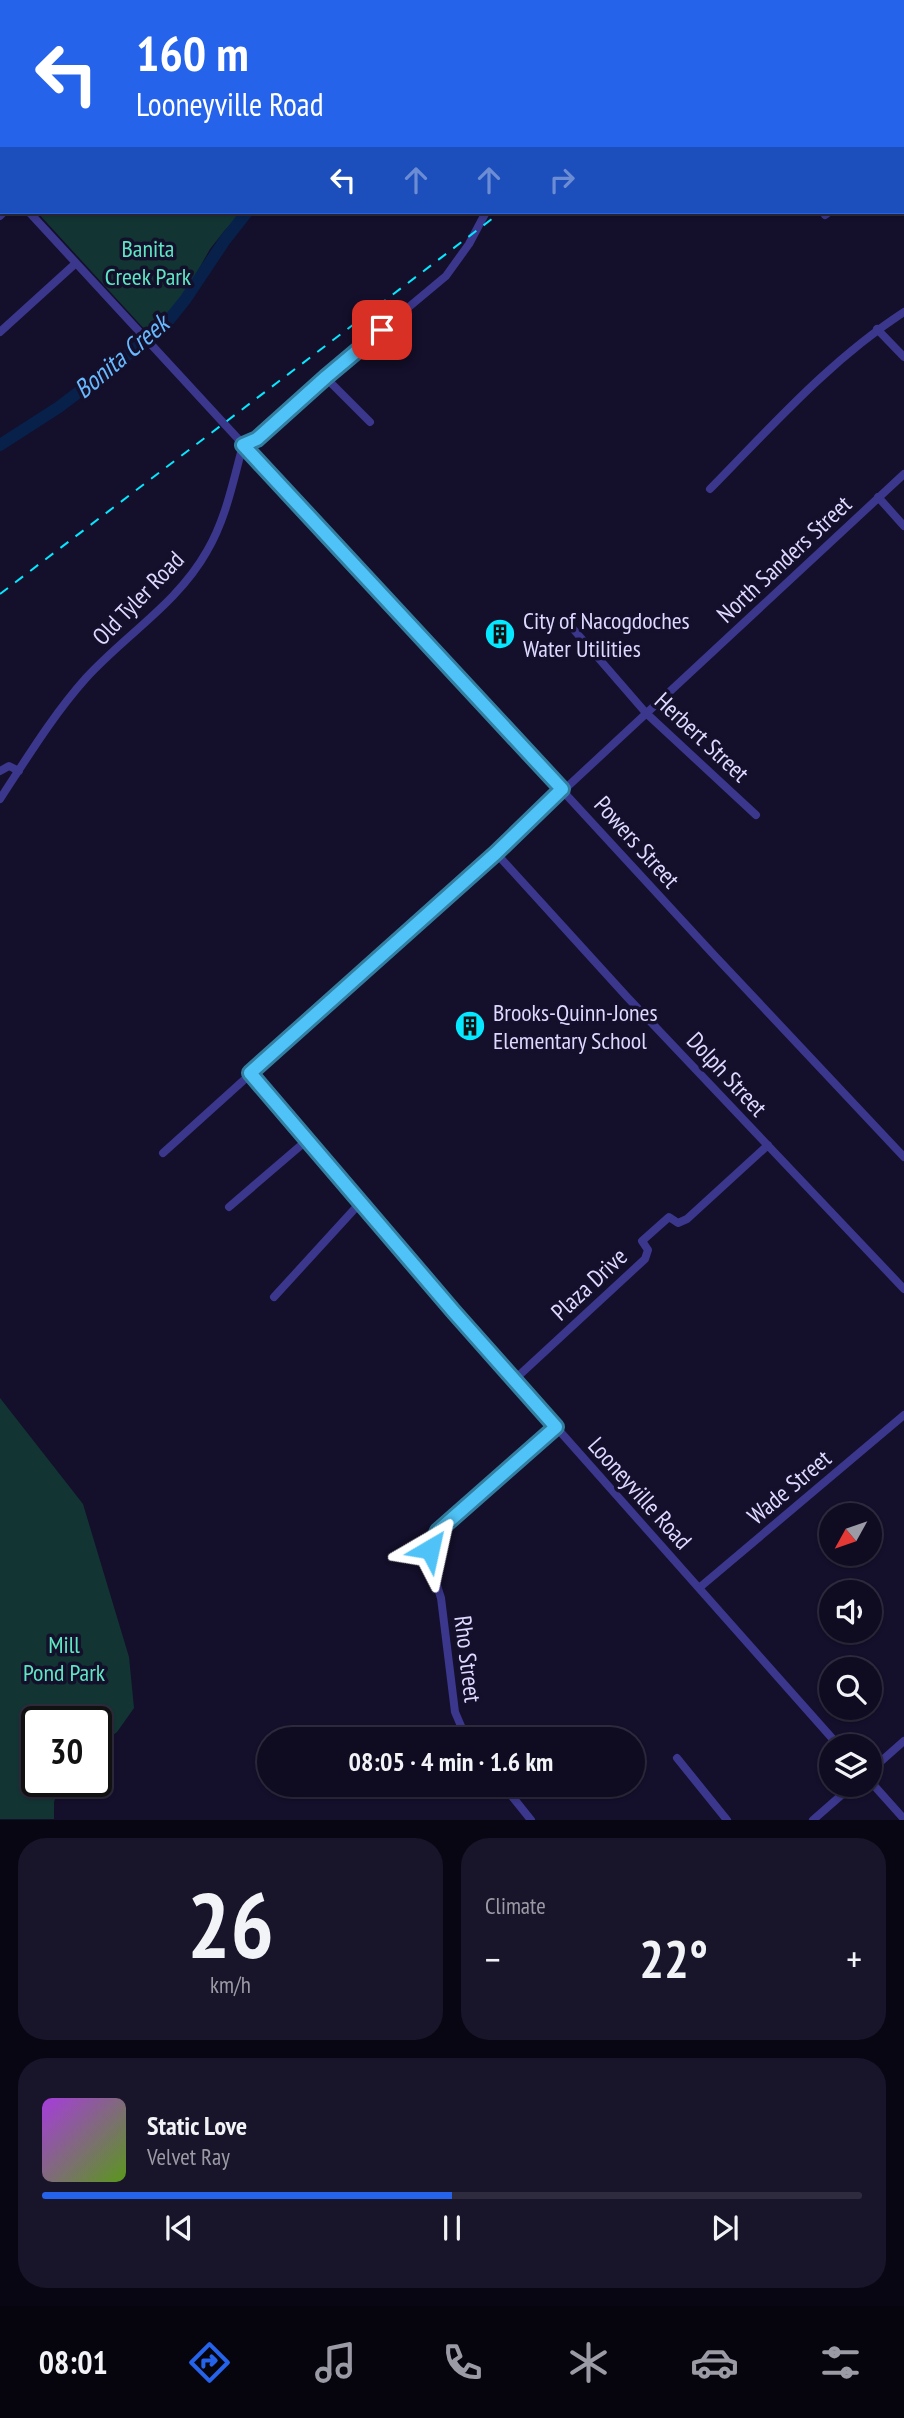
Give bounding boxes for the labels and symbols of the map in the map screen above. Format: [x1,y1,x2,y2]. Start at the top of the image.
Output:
park label: Banita Creek Park [105,233,192,292]
pin [352,300,412,360]
water label: Bonita Creek [67,305,177,405]
street label: North Sanders Street [710,488,858,629]
street label: Old Tyler Road [86,544,190,652]
place label: City of Nacogdoches Water Utilities [523,605,690,664]
building icon: City of Nacogdoches Water Utilities [483,617,517,651]
street label: Herbert Street [648,685,756,789]
street label: Powers Street [587,789,687,895]
place label: Brooks-Quinn-Jones Elementary School [493,997,658,1056]
building icon: Brooks-Quinn-Jones Elementary School [453,1009,487,1043]
street label: Dolph Street [680,1025,774,1123]
street label: Plaza Drive [544,1241,634,1327]
street label: Looneyville Road [581,1430,699,1556]
street label: Wade Street [741,1443,838,1531]
north arrow [819,1503,882,1566]
position arrow [393,1512,467,1586]
street label: Rho Street [447,1614,489,1705]
park label: Mill Pond Park [23,1629,106,1688]
speed limit sign: 30 [21,1706,112,1797]

